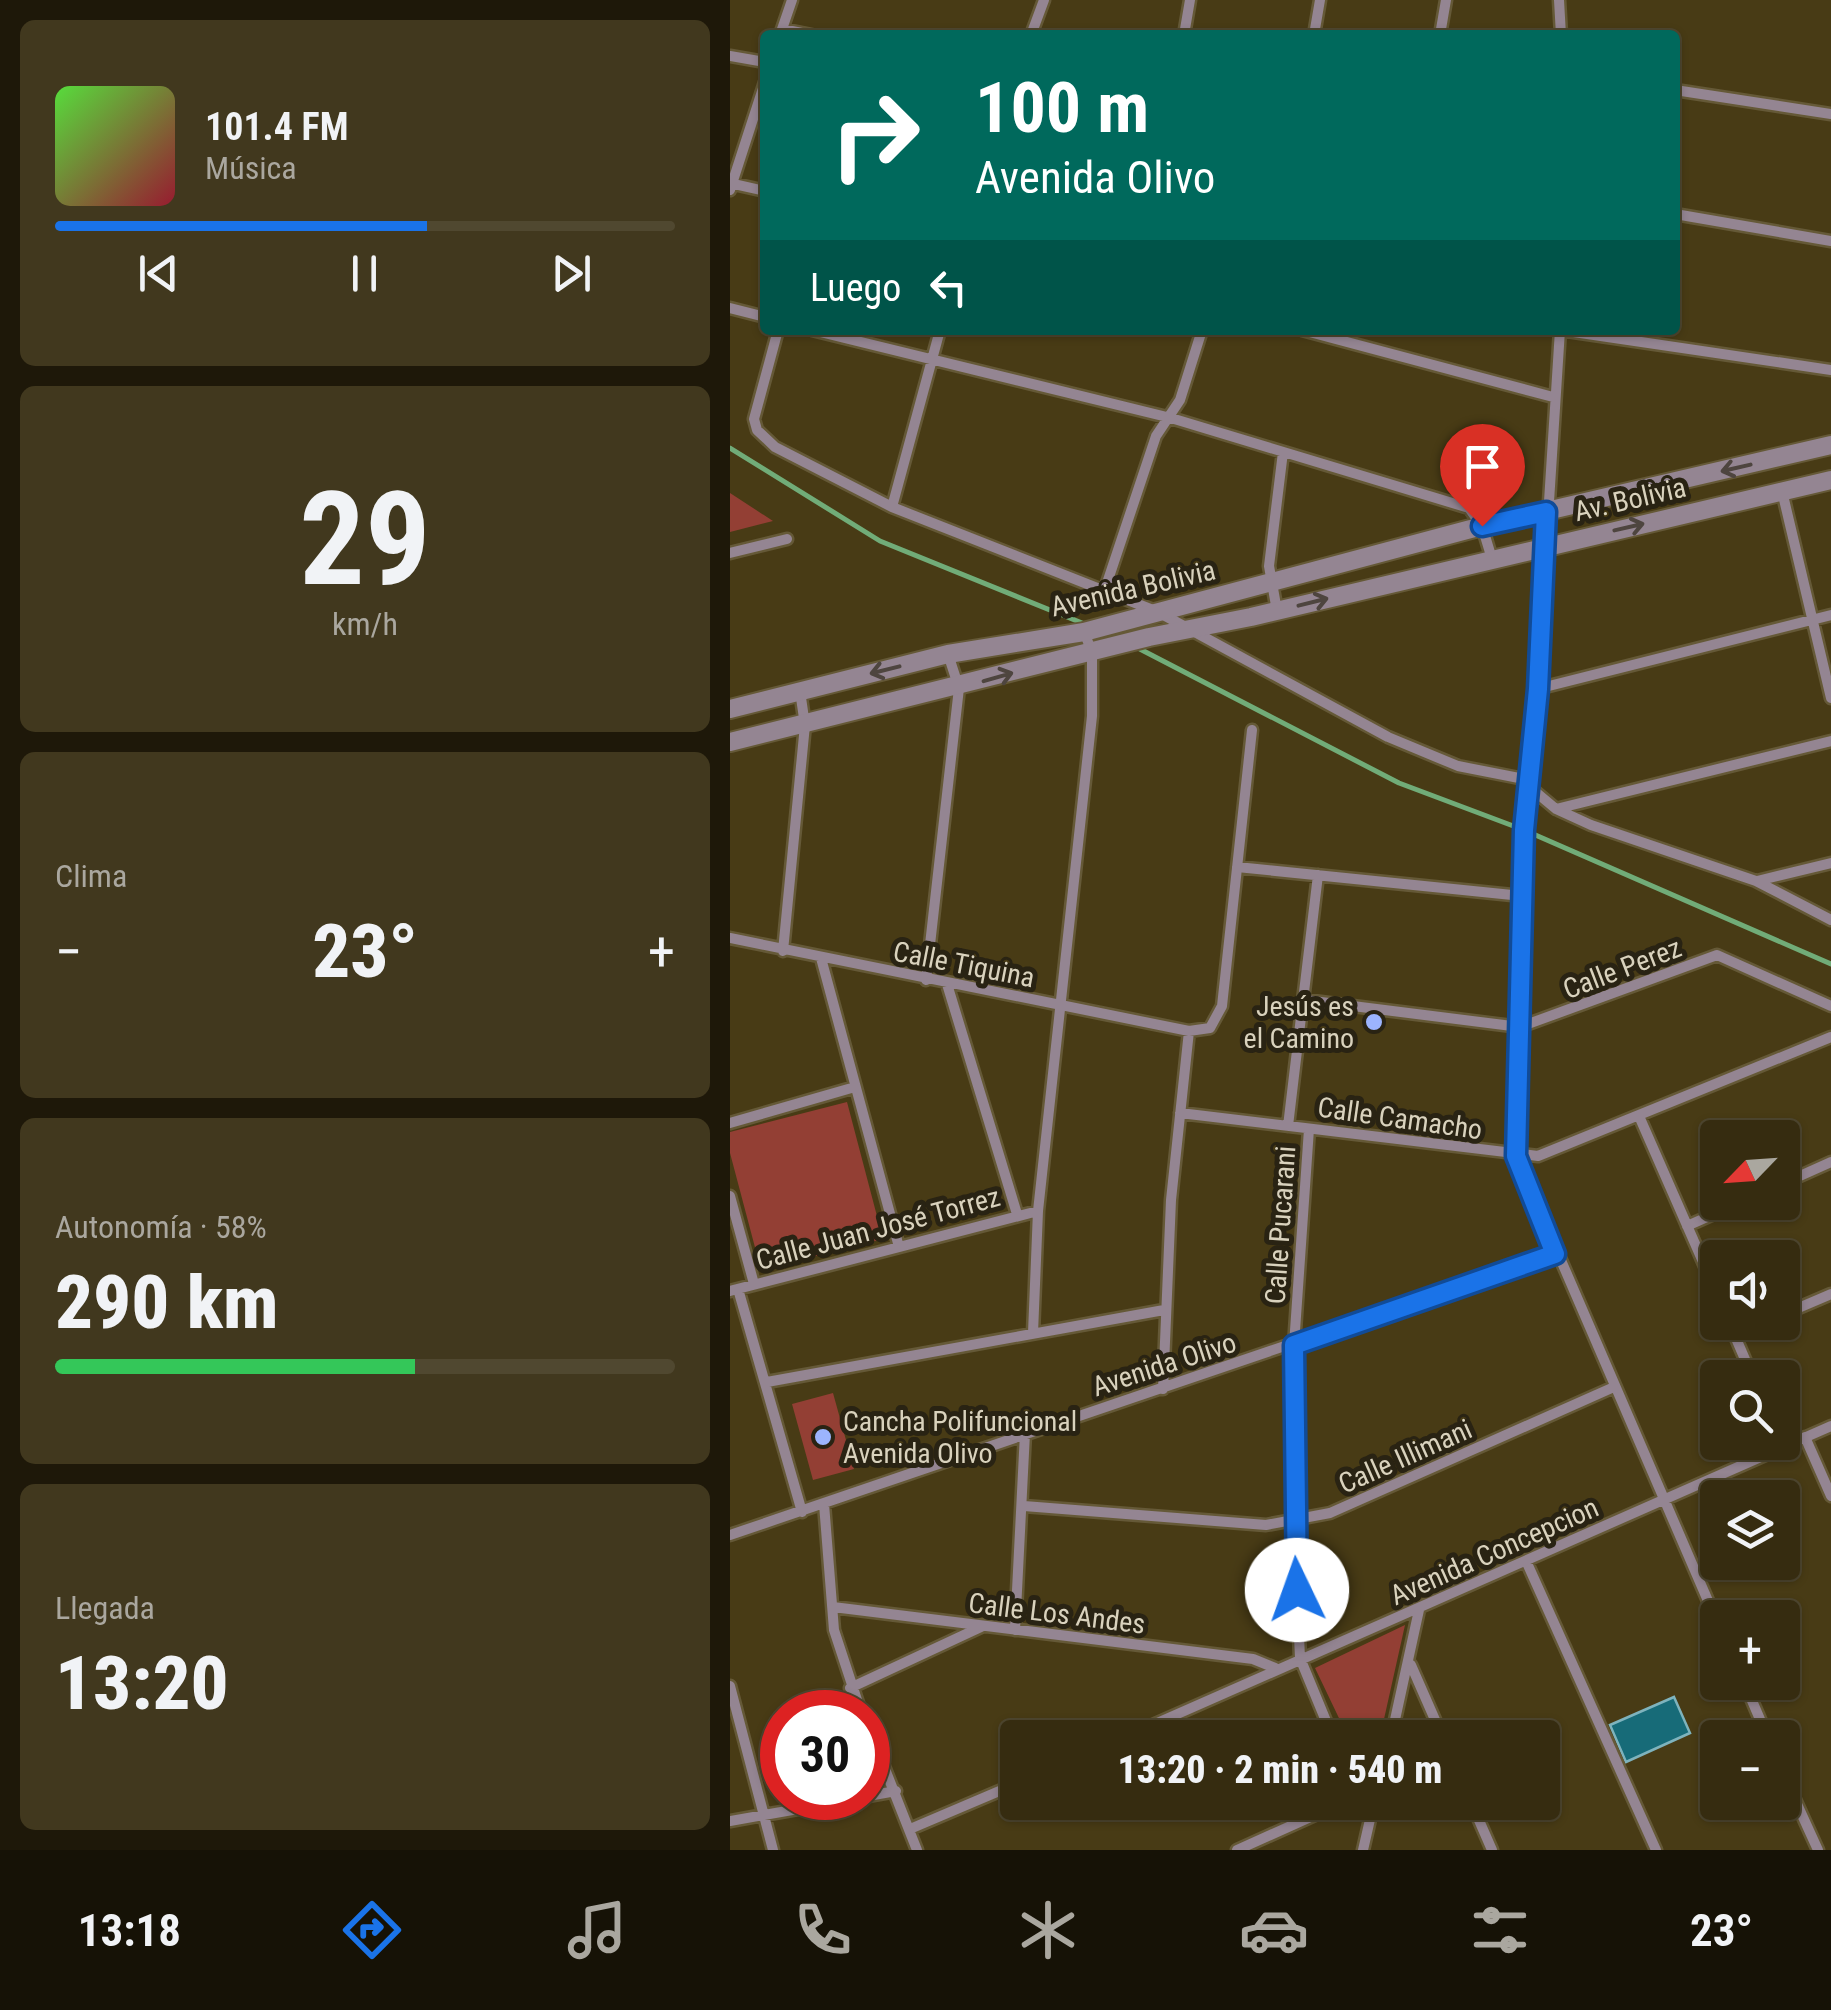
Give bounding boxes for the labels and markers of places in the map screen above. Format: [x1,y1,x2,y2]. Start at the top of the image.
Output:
pin [1440,424,1525,527]
place label: Jesús es el Camino [1244,990,1354,1055]
marker: Jesús es el Camino [1363,1011,1385,1033]
place label: Cancha Polifuncional Avenida Olivo [843,1405,1077,1470]
marker: Cancha Polifuncional Avenida Olivo [812,1426,834,1448]

